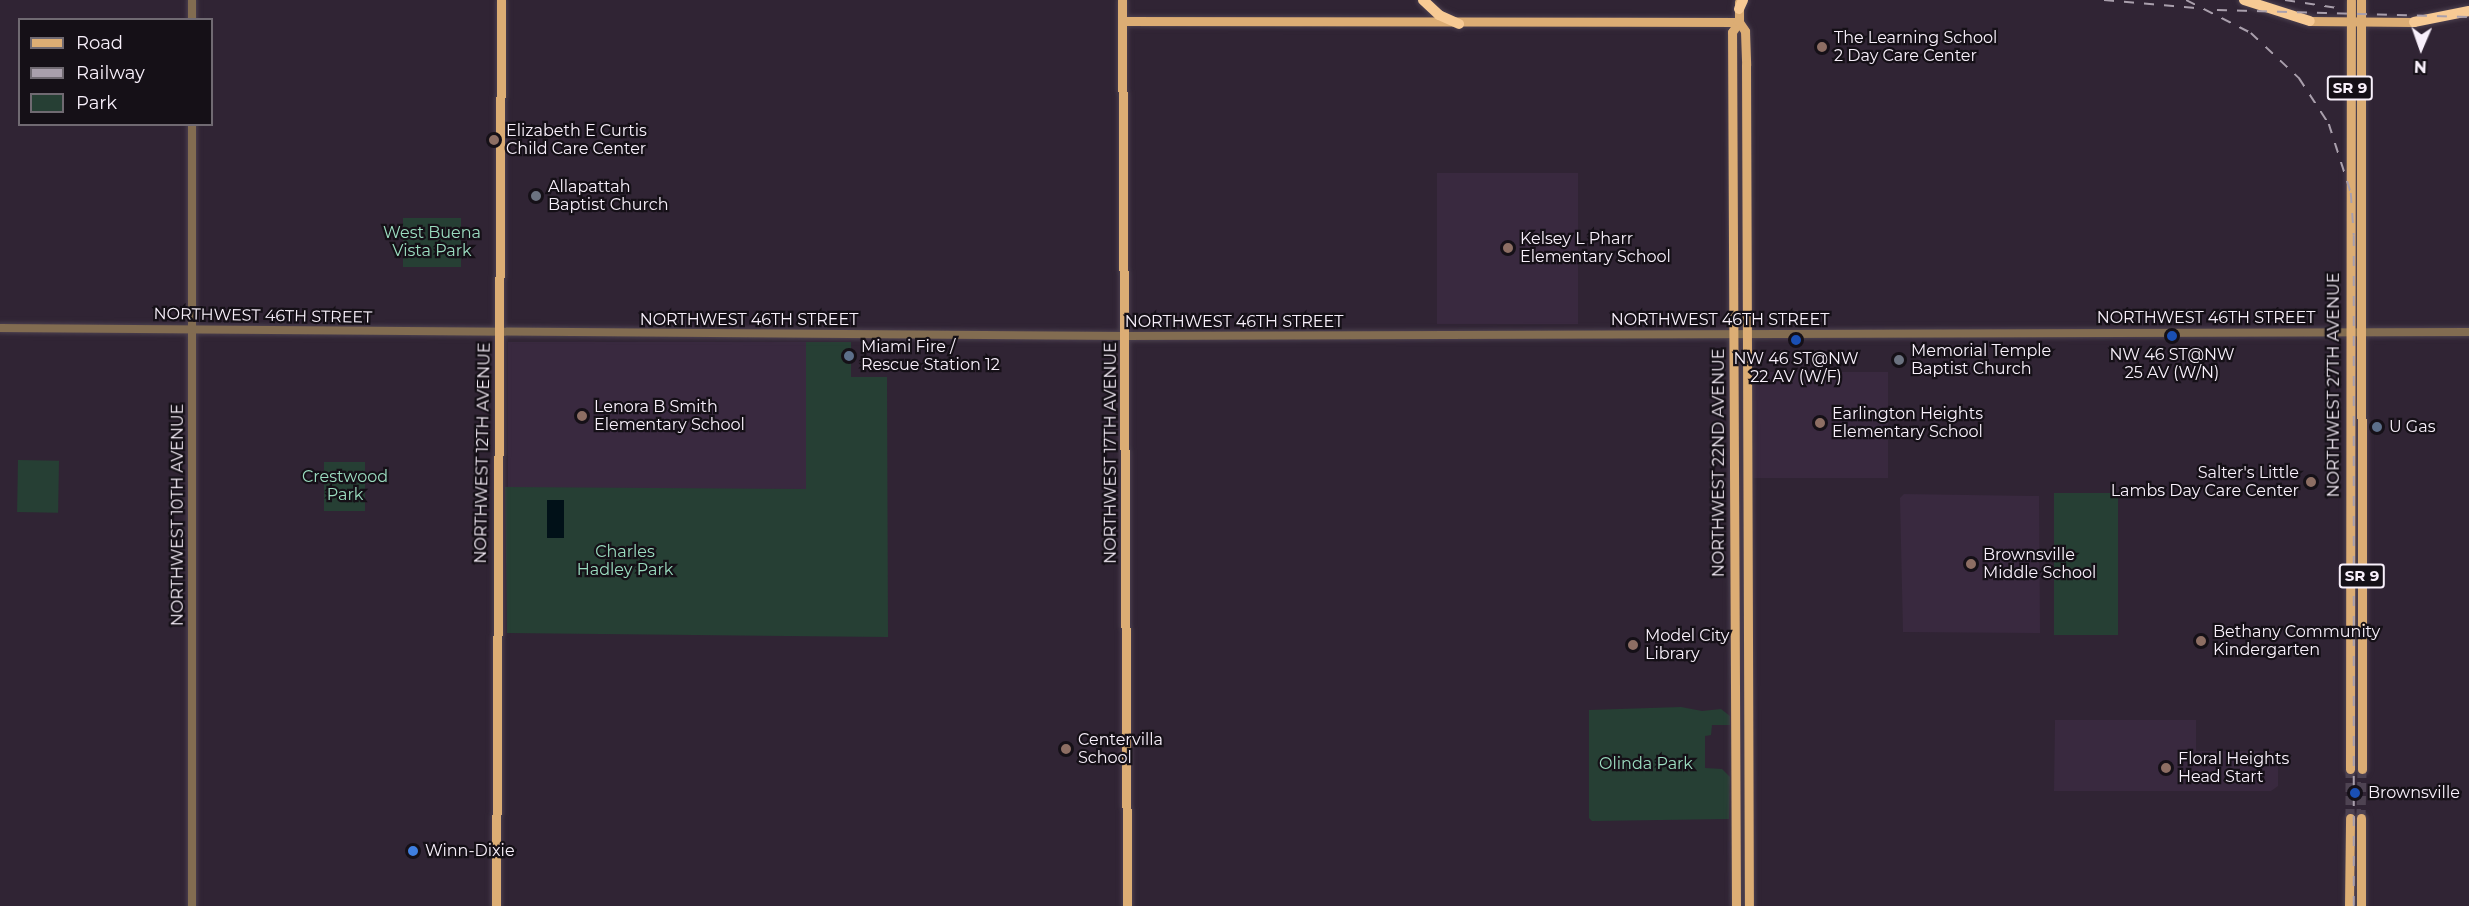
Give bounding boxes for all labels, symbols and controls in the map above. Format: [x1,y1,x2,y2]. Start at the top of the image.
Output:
legend [18,18,213,126]
north arrow [2391,18,2451,78]
place label: The Learning School 2 Day Care Center [1834,28,1997,66]
text: Road [76,32,123,54]
marker: The Learning School 2 Day Care Center [1815,40,1829,54]
text: N [2414,57,2427,76]
text: Railway [76,62,145,84]
road number: SR 9 [2326,76,2374,100]
text: Park [76,92,117,114]
place label: Elizabeth E Curtis Child Care Center [506,121,647,159]
marker: Elizabeth E Curtis Child Care Center [487,133,501,147]
place label: Allapattah Baptist Church [548,177,668,215]
marker: Allapattah Baptist Church [529,189,543,203]
park label: West Buena Vista Park [383,223,481,261]
place label: Kelsey L Pharr Elementary School [1520,229,1671,267]
marker: Kelsey L Pharr Elementary School [1501,241,1515,255]
street label: NORTHWEST 27TH AVENUE [2324,273,2344,497]
street label: NORTHWEST 46TH STREET [154,304,372,328]
street label: NORTHWEST 46TH STREET [2097,308,2315,328]
street label: NORTHWEST 46TH STREET [640,310,858,330]
street label: NORTHWEST 46TH STREET [1611,310,1829,330]
street label: NORTHWEST 46TH STREET [1125,312,1343,332]
marker: NW 46 ST@NW 25 AV (W/N) [2165,329,2179,343]
marker: NW 46 ST@NW 22 AV (W/F) [1789,333,1803,347]
place label: Miami Fire / Rescue Station 12 [861,337,1000,375]
place label: Memorial Temple Baptist Church [1911,341,2051,379]
street label: NORTHWEST 12TH AVENUE [471,342,495,564]
street label: NORTHWEST 17TH AVENUE [1101,342,1121,564]
place label: NW 46 ST@NW 25 AV (W/N) [2109,345,2235,383]
marker: Miami Fire / Rescue Station 12 [842,349,856,363]
street label: NORTHWEST 22ND AVENUE [1709,349,1729,577]
place label: NW 46 ST@NW 22 AV (W/F) [1733,349,1859,387]
marker: Memorial Temple Baptist Church [1892,353,1906,367]
place label: Lenora B Smith Elementary School [594,397,745,435]
street label: NORTHWEST 10TH AVENUE [168,404,188,626]
place label: Earlington Heights Elementary School [1832,404,1983,442]
marker: Lenora B Smith Elementary School [575,409,589,423]
marker: Earlington Heights Elementary School [1813,416,1827,430]
place label: U Gas [2389,417,2435,437]
marker: U Gas [2370,420,2384,434]
place label: Salter's Little Lambs Day Care Center [2111,463,2299,501]
park label: Crestwood Park [302,467,388,505]
marker: Salter's Little Lambs Day Care Center [2304,475,2318,489]
park label: Charles Hadley Park [577,542,673,580]
place label: Brownsville Middle School [1983,545,2096,583]
marker: Brownsville Middle School [1964,557,1978,571]
road number: SR 9 [2338,564,2386,588]
place label: Bethany Community Kindergarten [2213,622,2380,660]
place label: Model City Library [1645,626,1729,664]
marker: Bethany Community Kindergarten [2194,634,2208,648]
marker: Model City Library [1626,638,1640,652]
place label: Centervilla School [1078,730,1163,768]
marker: Centervilla School [1059,742,1073,756]
place label: Floral Heights Head Start [2178,749,2289,787]
park label: Olinda Park [1599,754,1693,774]
marker: Floral Heights Head Start [2159,761,2173,775]
place label: Brownsville [2368,783,2460,803]
marker: Brownsville [2346,784,2364,802]
place label: Winn-Dixie [425,841,515,861]
marker: Winn-Dixie [406,844,420,858]

